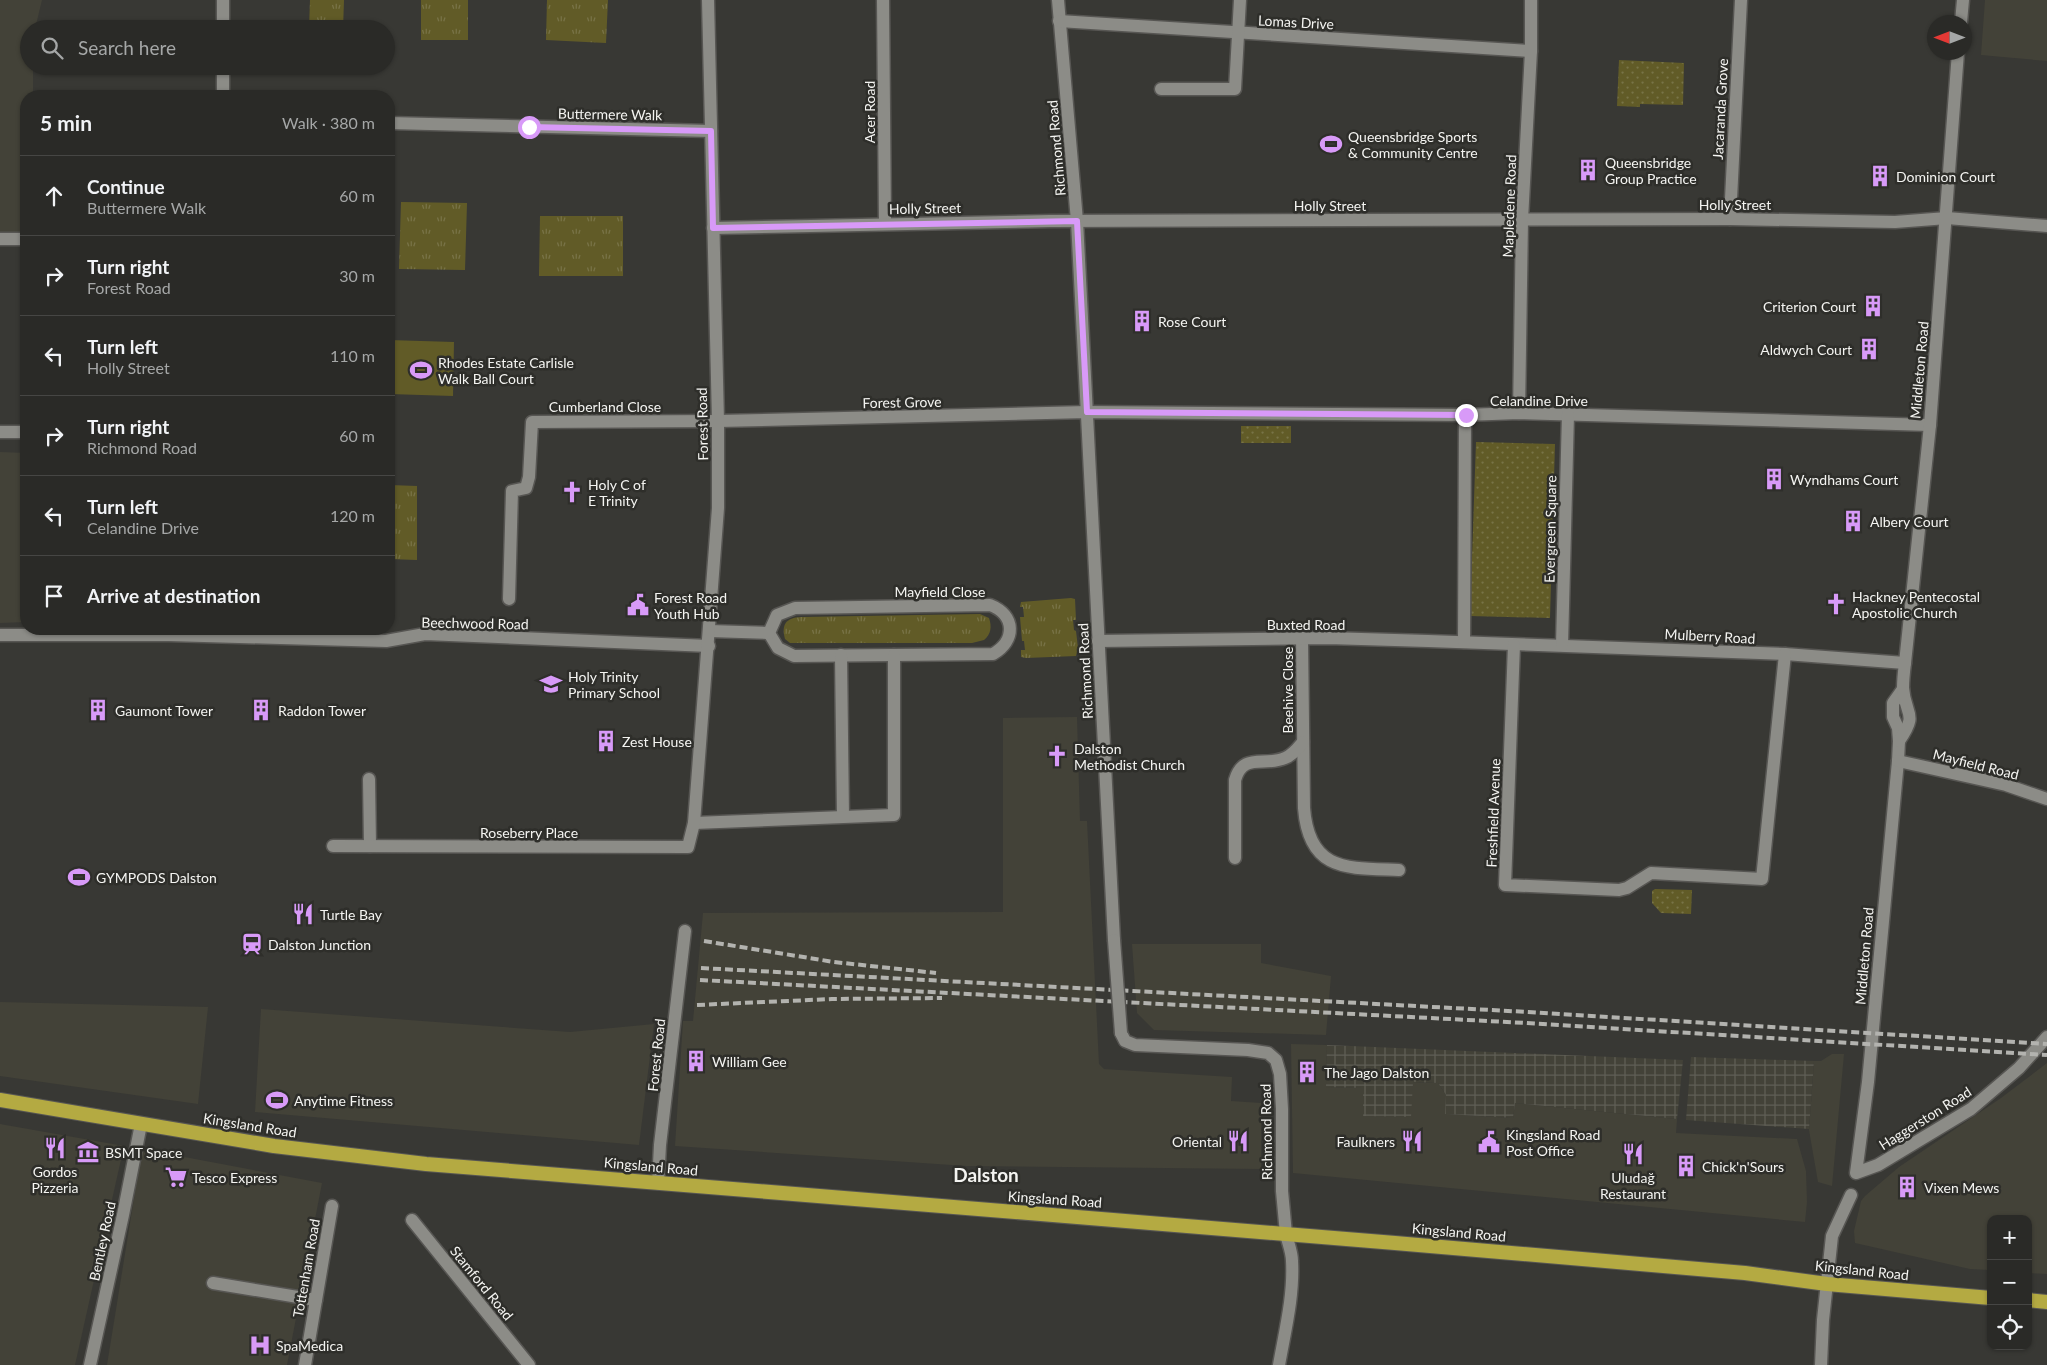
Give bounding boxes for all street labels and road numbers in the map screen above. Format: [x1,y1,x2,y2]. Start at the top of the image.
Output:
street label: Lomas Drive [1258,12,1334,32]
street label: Jacaranda Grove [1709,58,1731,160]
street label: Acer Road [861,81,878,143]
street label: Richmond Road [1043,99,1069,197]
street label: Buttermere Walk [558,105,663,123]
street label: Mapledene Road [1499,154,1519,258]
street label: Holly Street [1699,196,1771,213]
street label: Holly Street [1294,197,1366,214]
street label: Holly Street [889,199,961,217]
street label: Middleton Road [1906,320,1932,420]
street label: Forest Road [693,387,711,461]
street label: Celandine Drive [1490,392,1588,409]
street label: Forest Grove [862,393,942,411]
street label: Cumberland Close [549,398,661,415]
street label: Evergreen Square [1541,475,1559,583]
street label: Mayfield Close [895,583,985,600]
street label: Beechwood Road [421,614,529,632]
street label: Buxted Road [1267,616,1345,633]
street label: Richmond Road [1074,622,1096,720]
street label: Mulberry Road [1664,625,1756,647]
street label: Beehive Close [1279,647,1296,733]
street label: Mayfield Road [1931,745,2021,783]
street label: Freshfield Avenue [1483,758,1503,868]
street label: Roseberry Place [480,824,578,841]
street label: Middleton Road [1851,906,1877,1006]
street label: Forest Road [644,1018,668,1092]
street label: Haggerston Road [1876,1083,1974,1153]
street label: Richmond Road [1257,1084,1275,1180]
street label: Kingsland Road [202,1109,298,1141]
street label: Kingsland Road [603,1153,699,1179]
street label: Kingsland Road [1007,1187,1103,1211]
street label: Bentley Road [85,1200,119,1282]
street label: Tottenham Road [289,1217,323,1319]
street label: Kingsland Road [1411,1219,1507,1245]
street label: Stamford Road [447,1242,517,1324]
street label: Kingsland Road [1814,1257,1910,1283]

